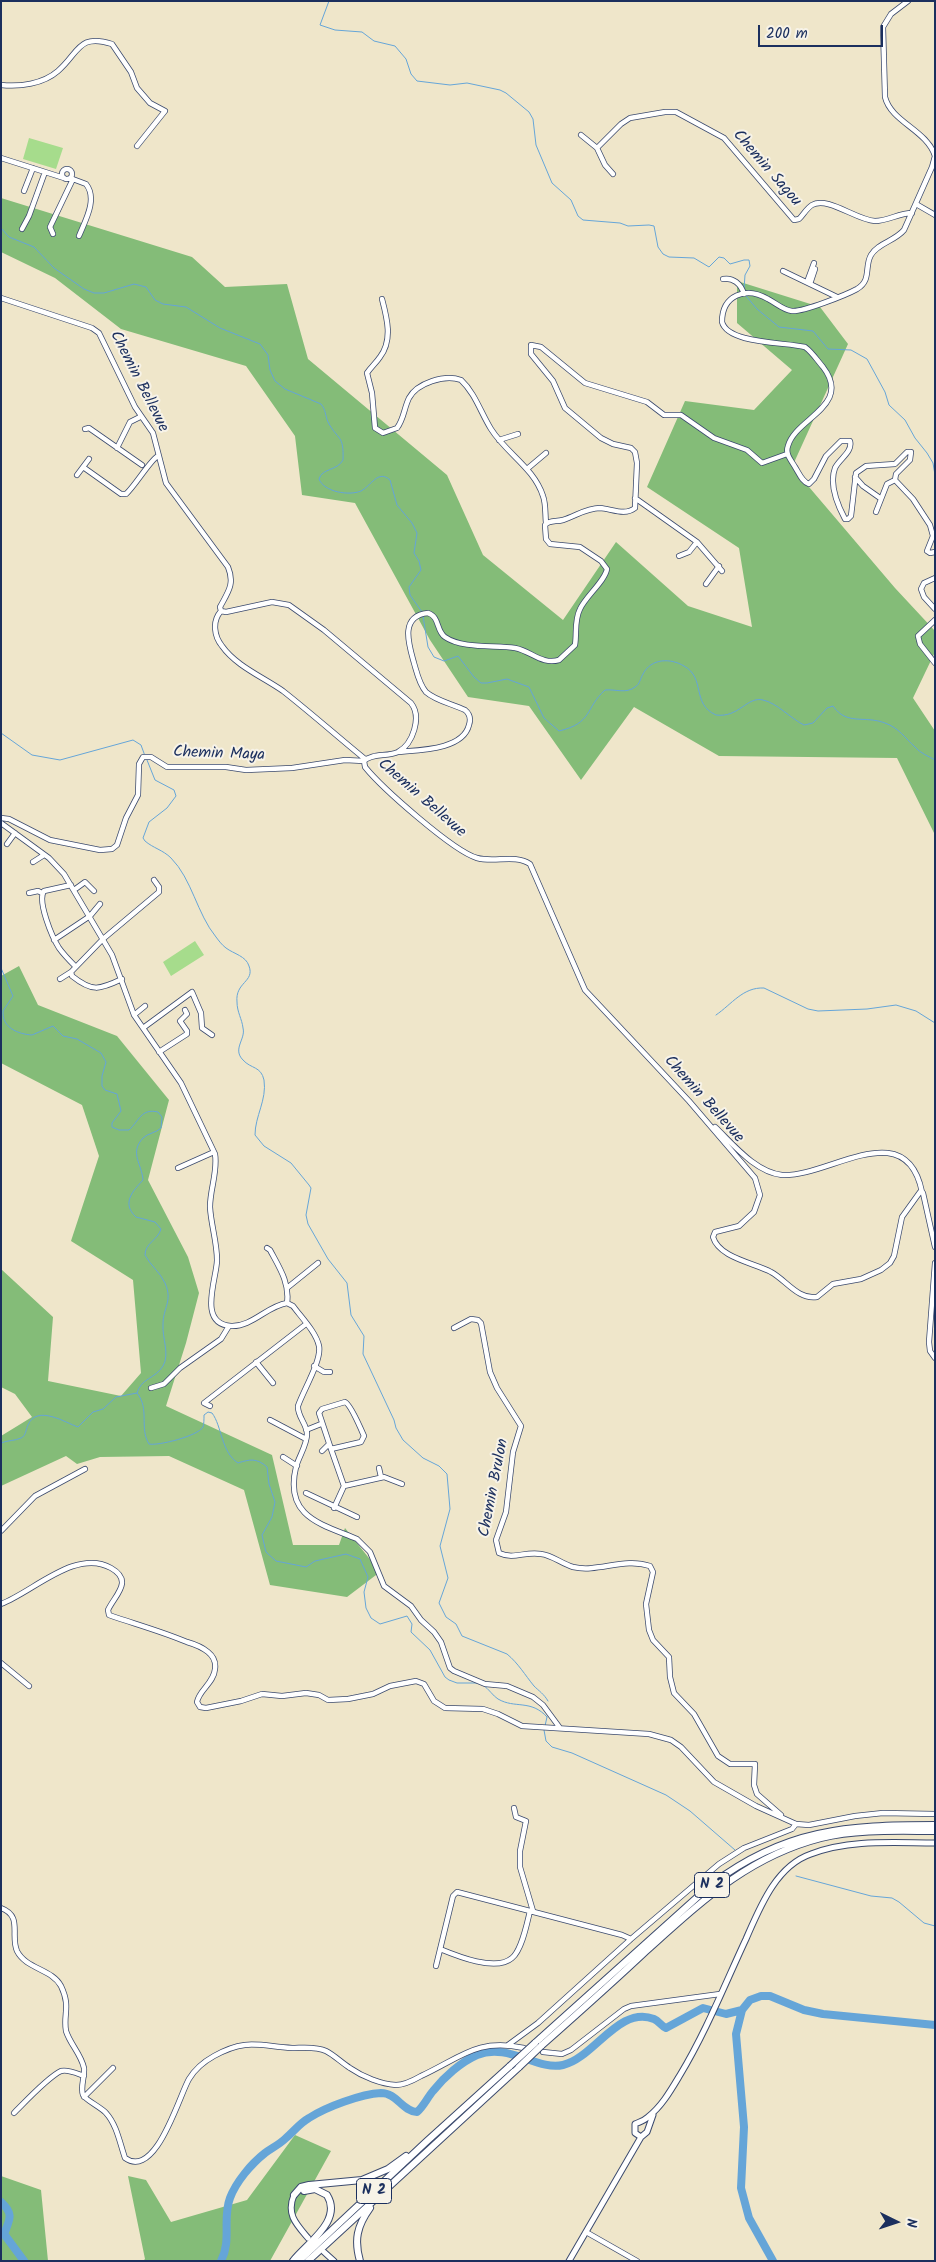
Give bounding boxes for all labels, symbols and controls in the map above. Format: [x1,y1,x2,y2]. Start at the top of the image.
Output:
scale bar [761,15,886,47]
text: 200 m [766,22,808,46]
street label: Chemin Sagou [727,127,805,211]
street label: Chemin Bellevue [104,328,172,436]
street label: Chemin Maya [173,744,265,766]
street label: Chemin Bellevue [373,755,469,843]
street label: Chemin Bellevue [659,1052,747,1148]
street label: Chemin Brulon [476,1437,514,1539]
road number: N 2 [694,1872,730,1898]
road number: N 2 [356,2178,392,2204]
north arrow [871,2197,921,2247]
text: N [900,2218,922,2228]

